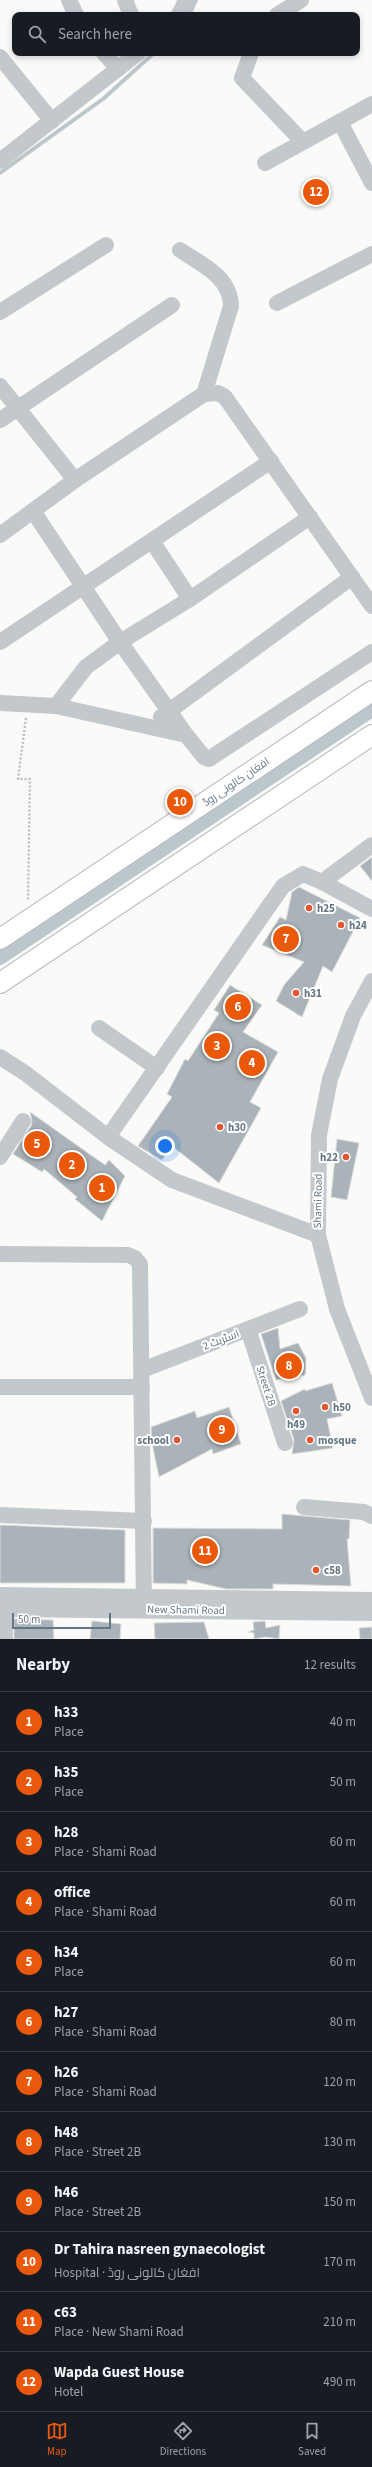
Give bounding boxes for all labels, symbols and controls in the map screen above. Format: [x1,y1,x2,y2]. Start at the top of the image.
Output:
search box [12,12,360,56]
icon: search [26,23,48,45]
text: Search here [58,24,132,45]
pin: 12 [303,177,329,207]
street label: افغان کالونی روڈ [199,754,273,810]
pin: 10 [167,787,193,817]
place label: h25 [317,901,335,916]
marker: h25 [304,903,314,913]
place label: h24 [349,918,367,933]
marker: h24 [336,920,346,930]
pin: 7 [273,924,299,954]
place label: h31 [304,986,322,1001]
marker: h31 [291,988,301,998]
pin: 6 [225,992,251,1022]
pin: 3 [204,1031,230,1061]
pin: 4 [239,1048,265,1078]
place label: h30 [228,1120,246,1135]
marker: h30 [215,1122,225,1132]
pin: 5 [24,1129,50,1159]
your location [155,1136,175,1156]
pin: 2 [59,1150,85,1180]
place label: h22 [320,1150,338,1165]
marker: h22 [341,1152,351,1162]
pin: 1 [89,1173,115,1203]
street label: Shami Road [310,1173,326,1229]
street label: اسٹریٹ 2 [200,1326,242,1354]
pin: 8 [276,1351,302,1381]
street label: Street 2B [252,1364,280,1409]
place label: h50 [333,1400,351,1415]
marker: h50 [320,1402,330,1412]
marker: h49 [291,1406,301,1416]
pin: 9 [209,1415,235,1445]
place label: h49 [287,1417,305,1432]
place label: school [137,1433,170,1448]
place label: mosque [318,1433,357,1448]
marker: school [172,1435,182,1445]
marker: mosque [305,1435,315,1445]
pin: 11 [192,1536,218,1566]
place label: c58 [324,1563,341,1578]
marker: c58 [311,1565,321,1575]
street label: New Shami Road [147,1602,225,1618]
scale bar [12,1611,111,1630]
text: 50 m [18,1612,40,1627]
text: Nearby [16,1653,70,1677]
text: 12 results [304,1656,356,1674]
text: h33 [54,1702,78,1723]
text: 1 [26,1713,32,1731]
text: 40 m [330,1713,356,1731]
text: Place [54,1723,83,1741]
text: h35 [54,1762,78,1783]
text: 2 [26,1773,32,1791]
text: 50 m [330,1773,356,1791]
text: Place [54,1783,83,1801]
text: h28 [54,1822,78,1843]
text: 3 [26,1833,32,1851]
text: 60 m [330,1833,356,1851]
text: Place · Shami Road [54,1843,157,1861]
text: office [54,1882,91,1903]
text: 4 [26,1893,32,1911]
text: 60 m [330,1893,356,1911]
text: Place · Shami Road [54,1903,157,1921]
text: h34 [54,1942,78,1963]
text: 5 [26,1953,32,1971]
text: 60 m [330,1953,356,1971]
text: Place [54,1963,83,1981]
text: h27 [54,2002,78,2023]
text: 6 [26,2013,32,2031]
text: 80 m [330,2013,356,2031]
text: Place · Shami Road [54,2023,157,2041]
text: h26 [54,2062,78,2083]
text: 7 [26,2073,32,2091]
text: 120 m [323,2073,356,2091]
text: Place · Shami Road [54,2083,157,2101]
text: h48 [54,2122,78,2143]
text: 8 [26,2133,32,2151]
text: 130 m [323,2133,356,2151]
text: Place · Street 2B [54,2143,141,2161]
text: h46 [54,2182,78,2203]
text: 9 [26,2193,32,2211]
text: 150 m [323,2193,356,2211]
text: Place · Street 2B [54,2203,141,2221]
text: Dr Tahira nasreen gynaecologist [54,2239,265,2260]
text: 10 [22,2253,36,2271]
text: 170 m [323,2253,356,2271]
text: Hospital · افغان کالونی روڈ [54,2264,200,2282]
text: c63 [54,2302,77,2323]
text: 11 [22,2313,36,2331]
text: 210 m [323,2313,356,2331]
text: Place · New Shami Road [54,2323,184,2341]
text: Wapda Guest House [54,2362,184,2383]
text: 12 [22,2373,36,2391]
text: 490 m [323,2373,356,2391]
text: Hotel [54,2383,83,2401]
tab: Map [46,2420,68,2459]
tab: Directions [160,2420,206,2459]
tab: Saved [298,2420,326,2459]

